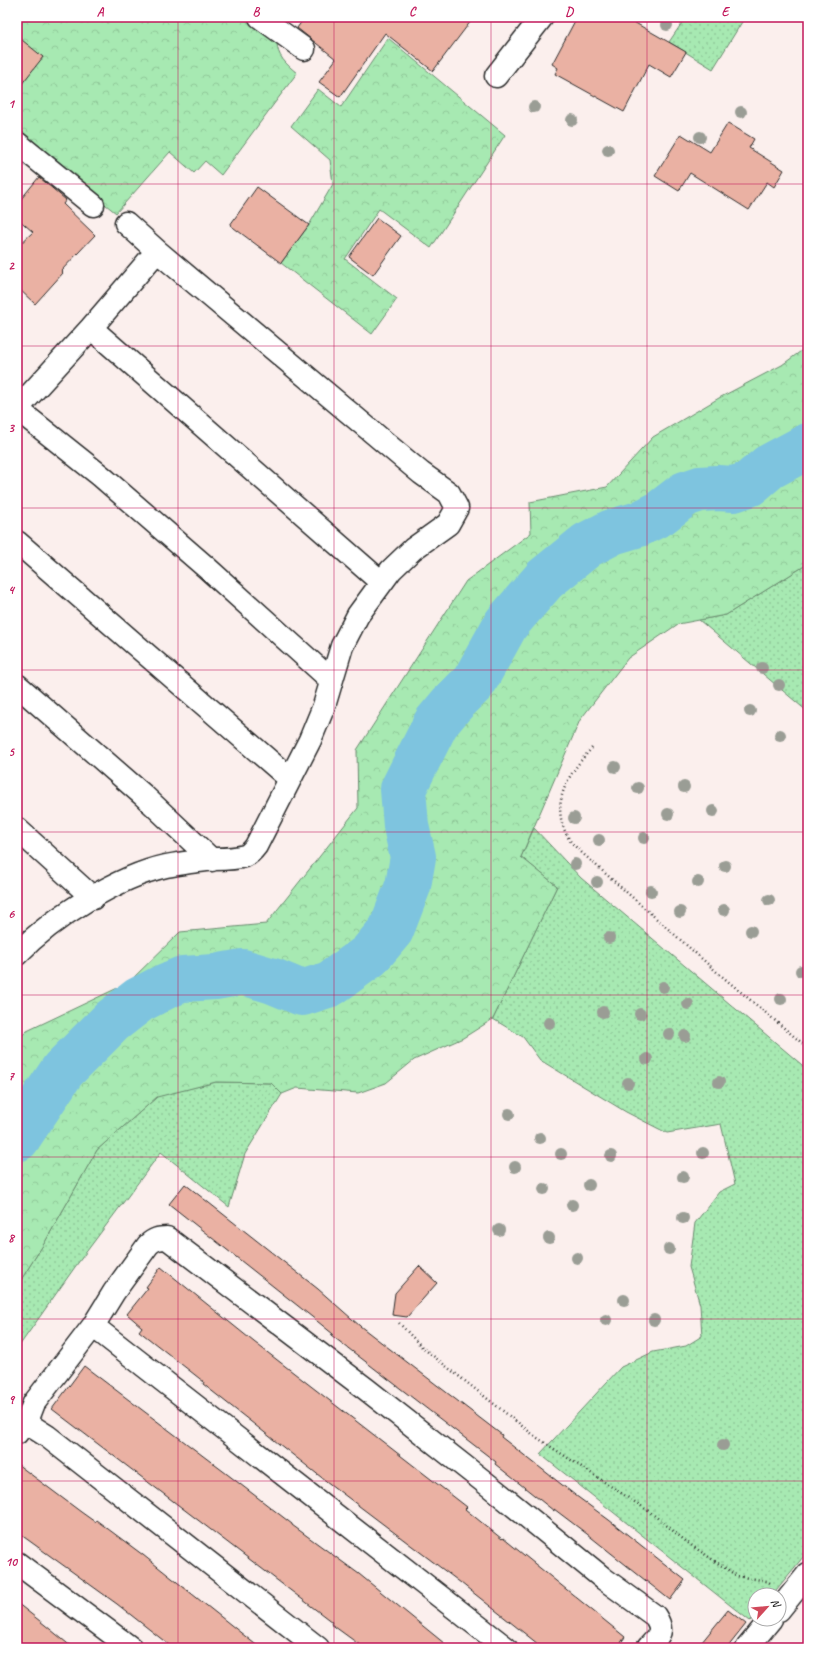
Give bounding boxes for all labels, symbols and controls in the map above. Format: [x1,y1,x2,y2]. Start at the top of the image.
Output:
text: A [97,4,105,20]
text: B [253,4,261,20]
text: C [409,4,417,20]
text: D [565,4,574,20]
text: E [722,4,731,20]
text: 1 [8,96,16,112]
text: 2 [8,258,15,274]
text: 3 [8,420,15,436]
text: 4 [8,582,16,598]
text: 5 [8,744,15,760]
text: 6 [8,906,15,922]
text: 7 [8,1068,15,1084]
text: 8 [8,1230,16,1246]
text: 9 [8,1392,15,1408]
text: 10 [5,1554,18,1570]
north arrow [747,1587,787,1627]
text: N [768,1596,785,1611]

